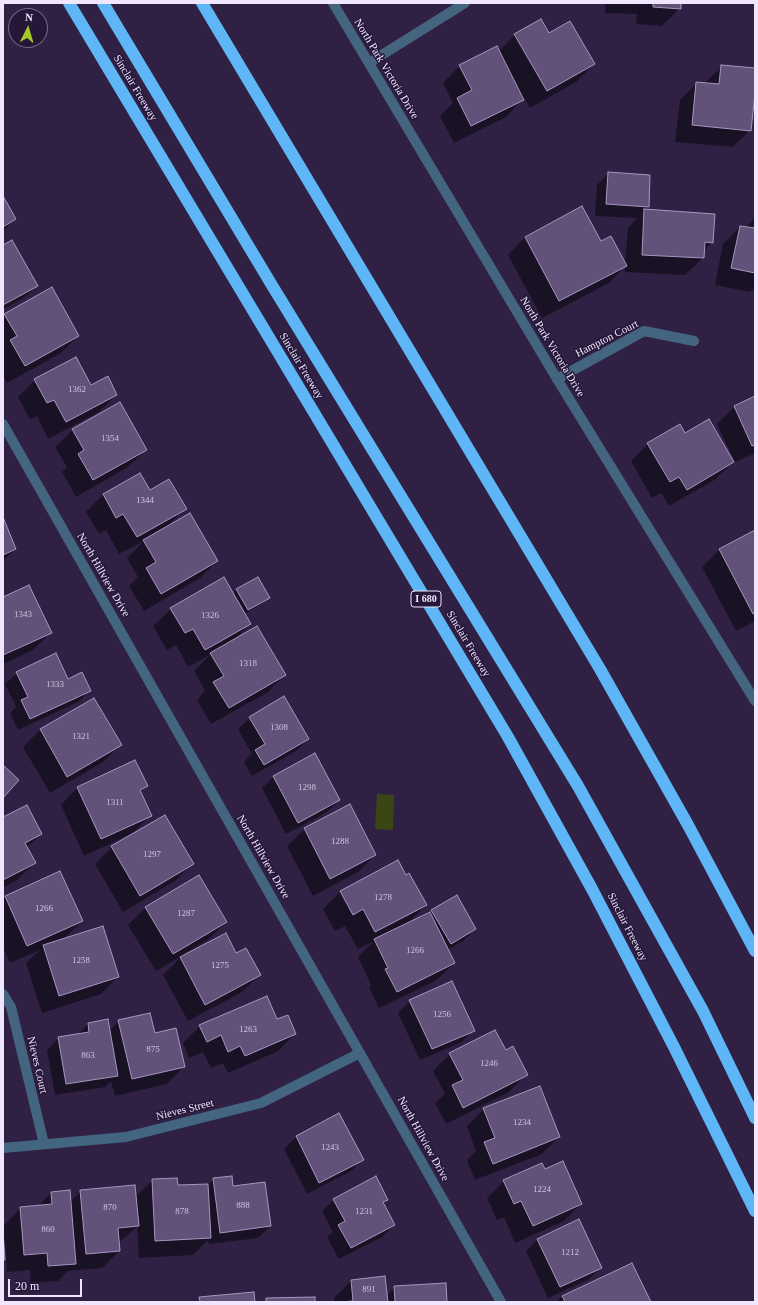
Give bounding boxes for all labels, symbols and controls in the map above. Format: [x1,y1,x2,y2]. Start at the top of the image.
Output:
north arrow [8,8,48,48]
text: N [24,11,33,23]
street label: North Park Victoria Drive [351,17,421,121]
street label: Sinclair Freeway [110,53,160,123]
street label: North Park Victoria Drive [517,295,587,399]
street label: Hampton Court [573,318,641,360]
street label: Sinclair Freeway [276,331,326,401]
house number: 1362 [68,385,86,395]
house number: 1354 [101,434,119,444]
house number: 1344 [136,496,154,506]
street label: North Hillview Drive [74,531,132,619]
road number: I 680 [411,591,441,607]
street label: Sinclair Freeway [443,609,493,679]
house number: 1343 [14,610,32,620]
house number: 1326 [201,611,219,621]
house number: 1318 [239,659,257,669]
house number: 1333 [46,680,64,690]
house number: 1308 [270,723,288,733]
house number: 1321 [72,732,90,742]
house number: 1298 [298,783,316,793]
house number: 1311 [106,798,124,808]
street label: North Hillview Drive [234,813,292,901]
house number: 1288 [331,837,349,847]
house number: 1297 [143,850,161,860]
street label: Sinclair Freeway [604,891,650,963]
house number: 1278 [374,893,392,903]
house number: 1266 [35,904,53,914]
house number: 1287 [177,909,195,919]
house number: 1266 [406,946,424,956]
house number: 1258 [72,956,90,966]
house number: 1275 [211,961,229,971]
house number: 1256 [433,1010,451,1020]
house number: 1263 [239,1025,257,1035]
street label: Nieves Court [24,1035,50,1095]
house number: 875 [146,1045,160,1055]
house number: 863 [81,1051,95,1061]
house number: 1246 [480,1059,498,1069]
street label: North Hillview Drive [394,1094,452,1184]
street label: Nieves Street [155,1096,215,1124]
house number: 1234 [513,1118,531,1128]
house number: 1243 [321,1143,339,1153]
house number: 1224 [533,1185,551,1195]
house number: 888 [236,1201,250,1211]
house number: 870 [103,1203,117,1213]
house number: 878 [175,1207,189,1217]
house number: 1231 [355,1207,373,1217]
house number: 860 [41,1225,55,1235]
house number: 1212 [561,1248,579,1258]
scale bar [10,1271,84,1297]
text: 20 m [15,1279,39,1293]
house number: 891 [362,1285,376,1295]

